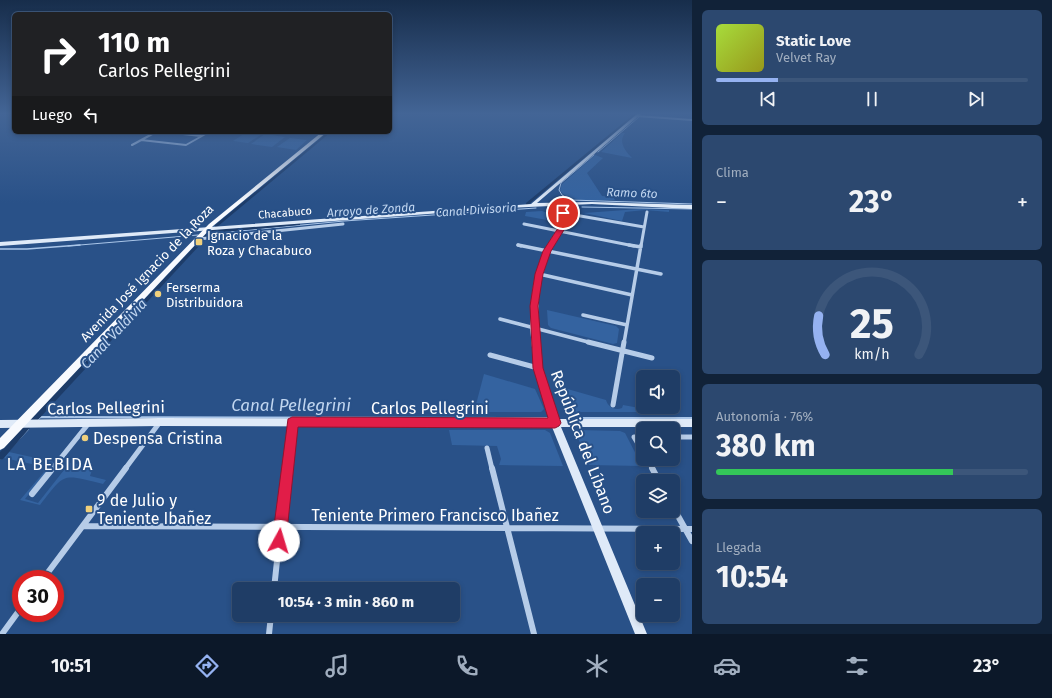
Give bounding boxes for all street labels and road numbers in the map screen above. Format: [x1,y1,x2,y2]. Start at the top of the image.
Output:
street label: Avenida José Ignacio de la Roza [77,201,217,345]
street label: Chacabuco [258,204,312,222]
street label: República del Líbano [547,367,619,517]
street label: Carlos Pellegrini [47,397,165,419]
street label: Carlos Pellegrini [371,399,489,418]
street label: Teniente Primero Francisco Ibañez [311,506,559,525]

